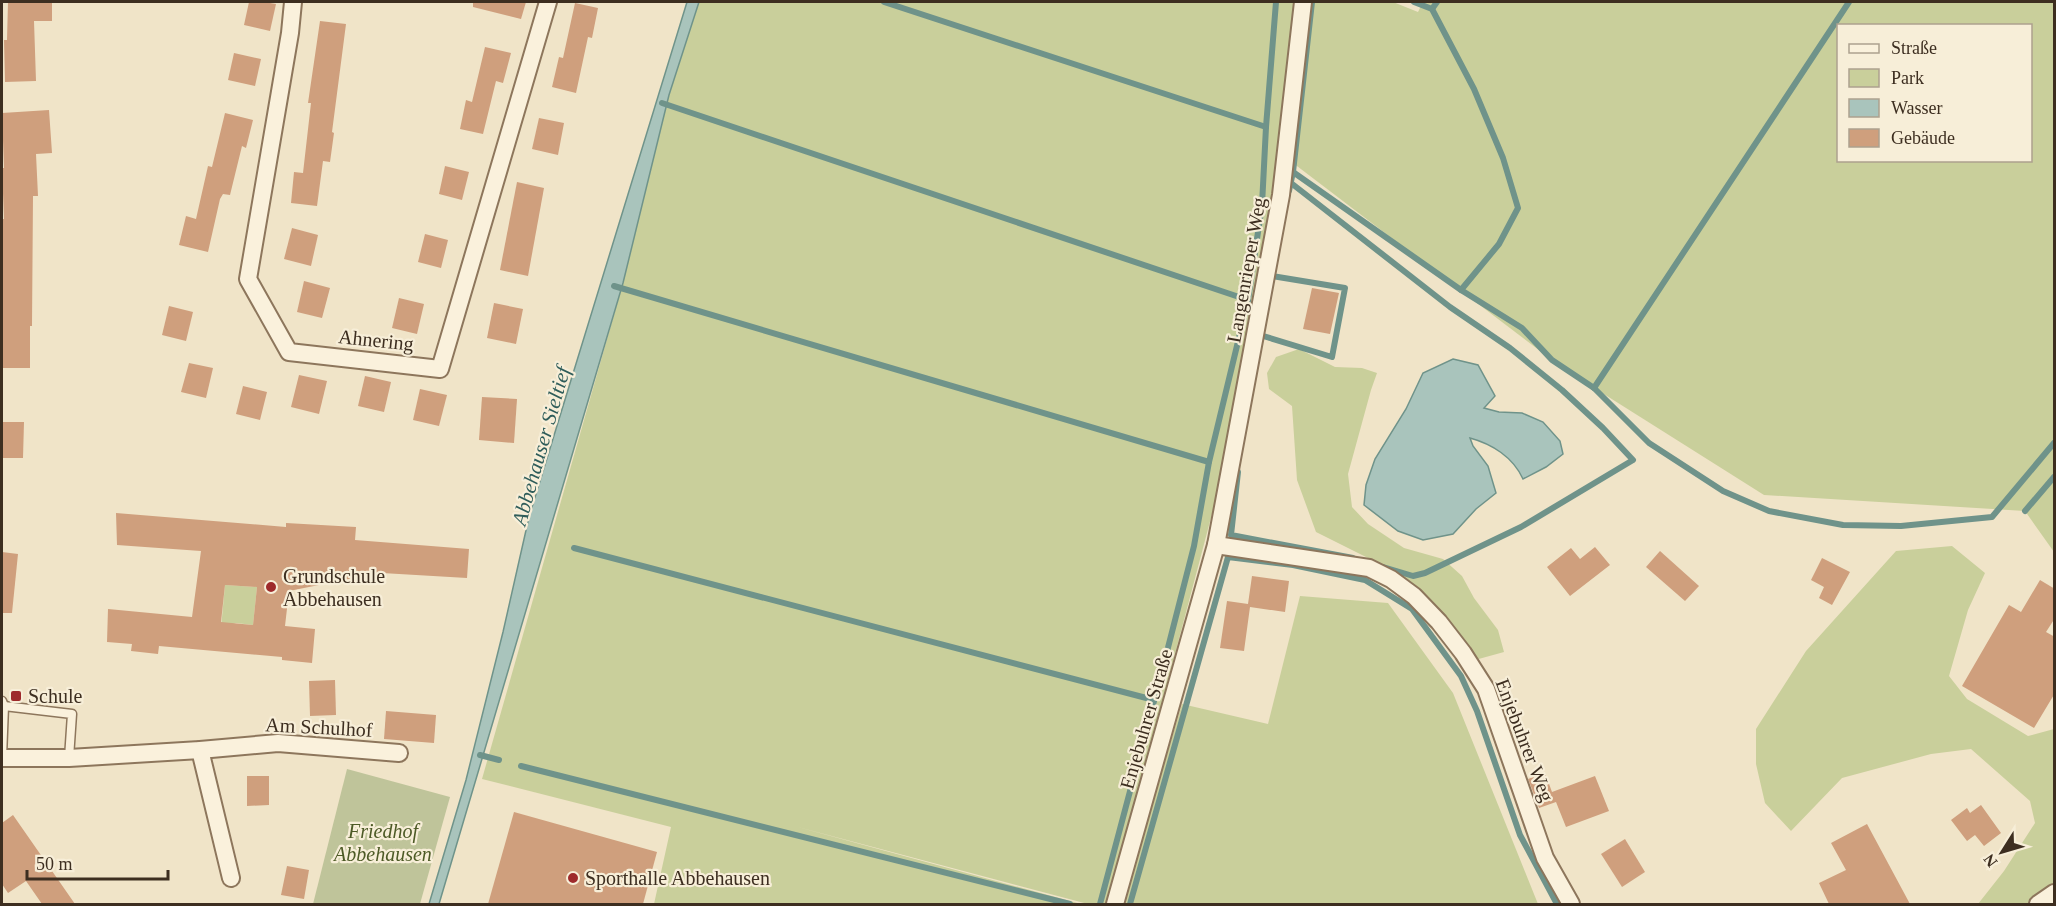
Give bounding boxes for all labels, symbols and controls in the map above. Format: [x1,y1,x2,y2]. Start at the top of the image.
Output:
legend [1837,24,2032,162]
text: Straße [1891,38,1937,58]
text: Park [1891,68,1924,88]
text: Wasser [1891,98,1943,118]
text: Gebäude [1891,128,1955,148]
street label: Langenrieper Weg [1222,196,1271,345]
street label: Ahnering [337,325,415,356]
water label: Abbehauser Sieltief [506,361,576,530]
place label: Grundschule Abbehausen [283,565,385,610]
marker: Grundschule Abbehausen [264,580,278,594]
street label: Enjebuhrer Straße [1115,646,1178,792]
street label: Enjebuhrer Weg [1491,676,1558,805]
place label: Schule [28,685,83,707]
marker: Schule [9,689,23,703]
street label: Am Schulhof [265,713,373,741]
park label: Friedhof Abbehausen [332,820,432,865]
north arrow [1972,822,2032,882]
scale bar [27,843,168,881]
text: N [1980,851,2001,870]
text: 50 m [36,854,73,874]
place label: Sporthalle Abbehausen [585,867,770,890]
marker: Sporthalle Abbehausen [566,871,580,885]

